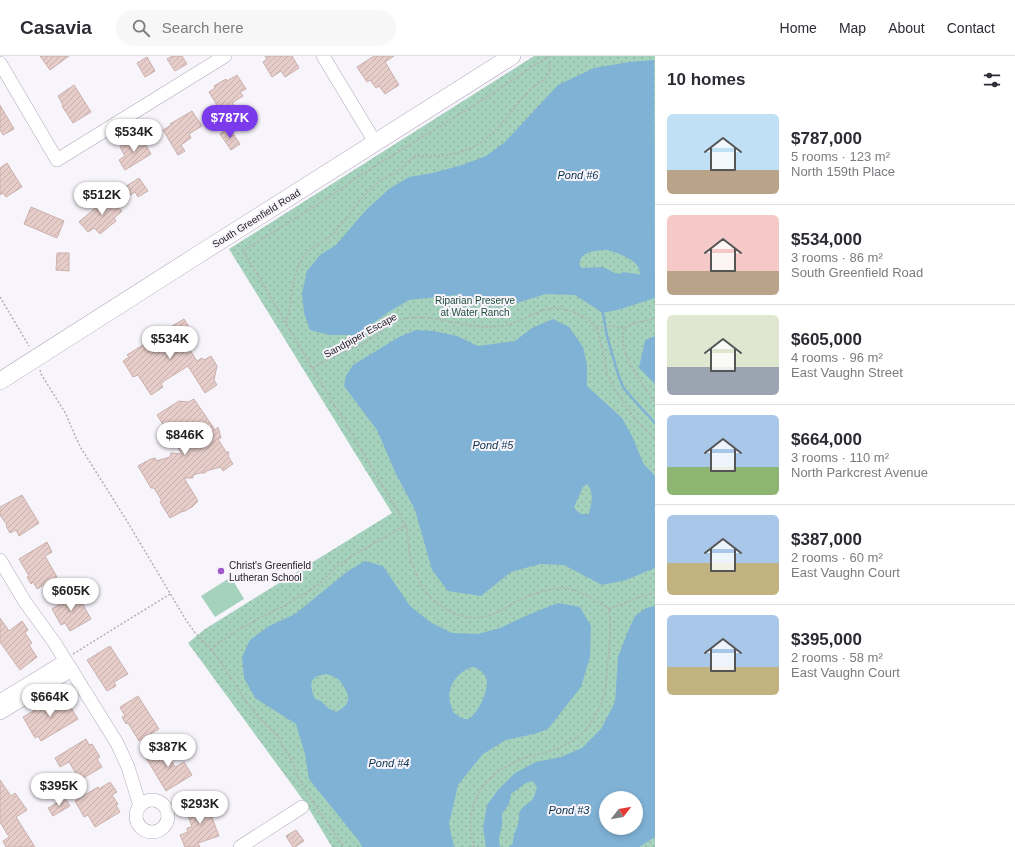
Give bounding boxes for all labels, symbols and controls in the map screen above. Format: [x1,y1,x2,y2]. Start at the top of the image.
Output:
search box [116,10,396,46]
text: Casavia [20,17,92,38]
icon: search [130,17,152,39]
text: Search here [162,19,244,36]
text: Home [780,20,817,36]
text: Map [839,20,866,36]
text: About [888,20,925,36]
text: Contact [947,20,995,36]
icon: filters [981,69,1003,91]
text: 10 homes [667,70,745,89]
pin: $787K [202,105,258,139]
text: $787K [211,110,249,125]
pin: $534K [106,119,162,153]
text: $534K [115,124,153,139]
text: $787,000 [791,129,862,148]
icon: home [699,130,747,178]
text: 5 rooms · 123 m² [791,149,890,164]
text: North 159th Place [791,164,895,179]
water label: Pond #6 [558,169,599,181]
pin: $512K [74,182,130,216]
text: $512K [83,187,121,202]
street label: South Greenfield Road [210,187,302,250]
text: $534,000 [791,230,862,249]
icon: home [699,231,747,279]
text: 3 rooms · 86 m² [791,250,883,265]
text: South Greenfield Road [791,265,923,280]
park label: Riparian Preserve at Water Ranch [435,295,515,318]
street label: Sandpiper Escape [322,311,399,360]
pin: $534K [142,326,198,360]
text: $605,000 [791,330,862,349]
text: $534K [151,331,189,346]
icon: home [699,331,747,379]
text: 4 rooms · 96 m² [791,350,883,365]
text: East Vaughn Street [791,365,903,380]
pin: $846K [157,422,213,456]
text: $846K [166,427,204,442]
text: $664,000 [791,430,862,449]
icon: home [699,431,747,479]
water label: Pond #5 [473,439,514,451]
text: 3 rooms · 110 m² [791,450,889,465]
text: North Parkcrest Avenue [791,465,928,480]
text: $387,000 [791,530,862,549]
icon: home [699,531,747,579]
text: 2 rooms · 60 m² [791,550,883,565]
place label: Christ's Greenfield Lutheran School [229,560,311,583]
text: East Vaughn Court [791,565,900,580]
marker: Christ's Greenfield Lutheran School [216,566,226,576]
pin: $605K [43,578,99,612]
text: $605K [52,583,90,598]
text: $395,000 [791,630,862,649]
icon: home [699,631,747,679]
text: 2 rooms · 58 m² [791,650,883,665]
text: East Vaughn Court [791,665,900,680]
pin: $664K [22,684,78,718]
text: $664K [31,689,69,704]
pin: $387K [140,734,196,768]
text: $387K [149,739,187,754]
water label: Pond #4 [369,757,409,769]
pin: $395K [31,773,87,807]
text: $395K [40,778,78,793]
pin: $293K [172,791,228,825]
north arrow [599,791,643,835]
map controls [599,791,643,835]
text: $293K [181,796,219,811]
water label: Pond #3 [549,804,590,816]

